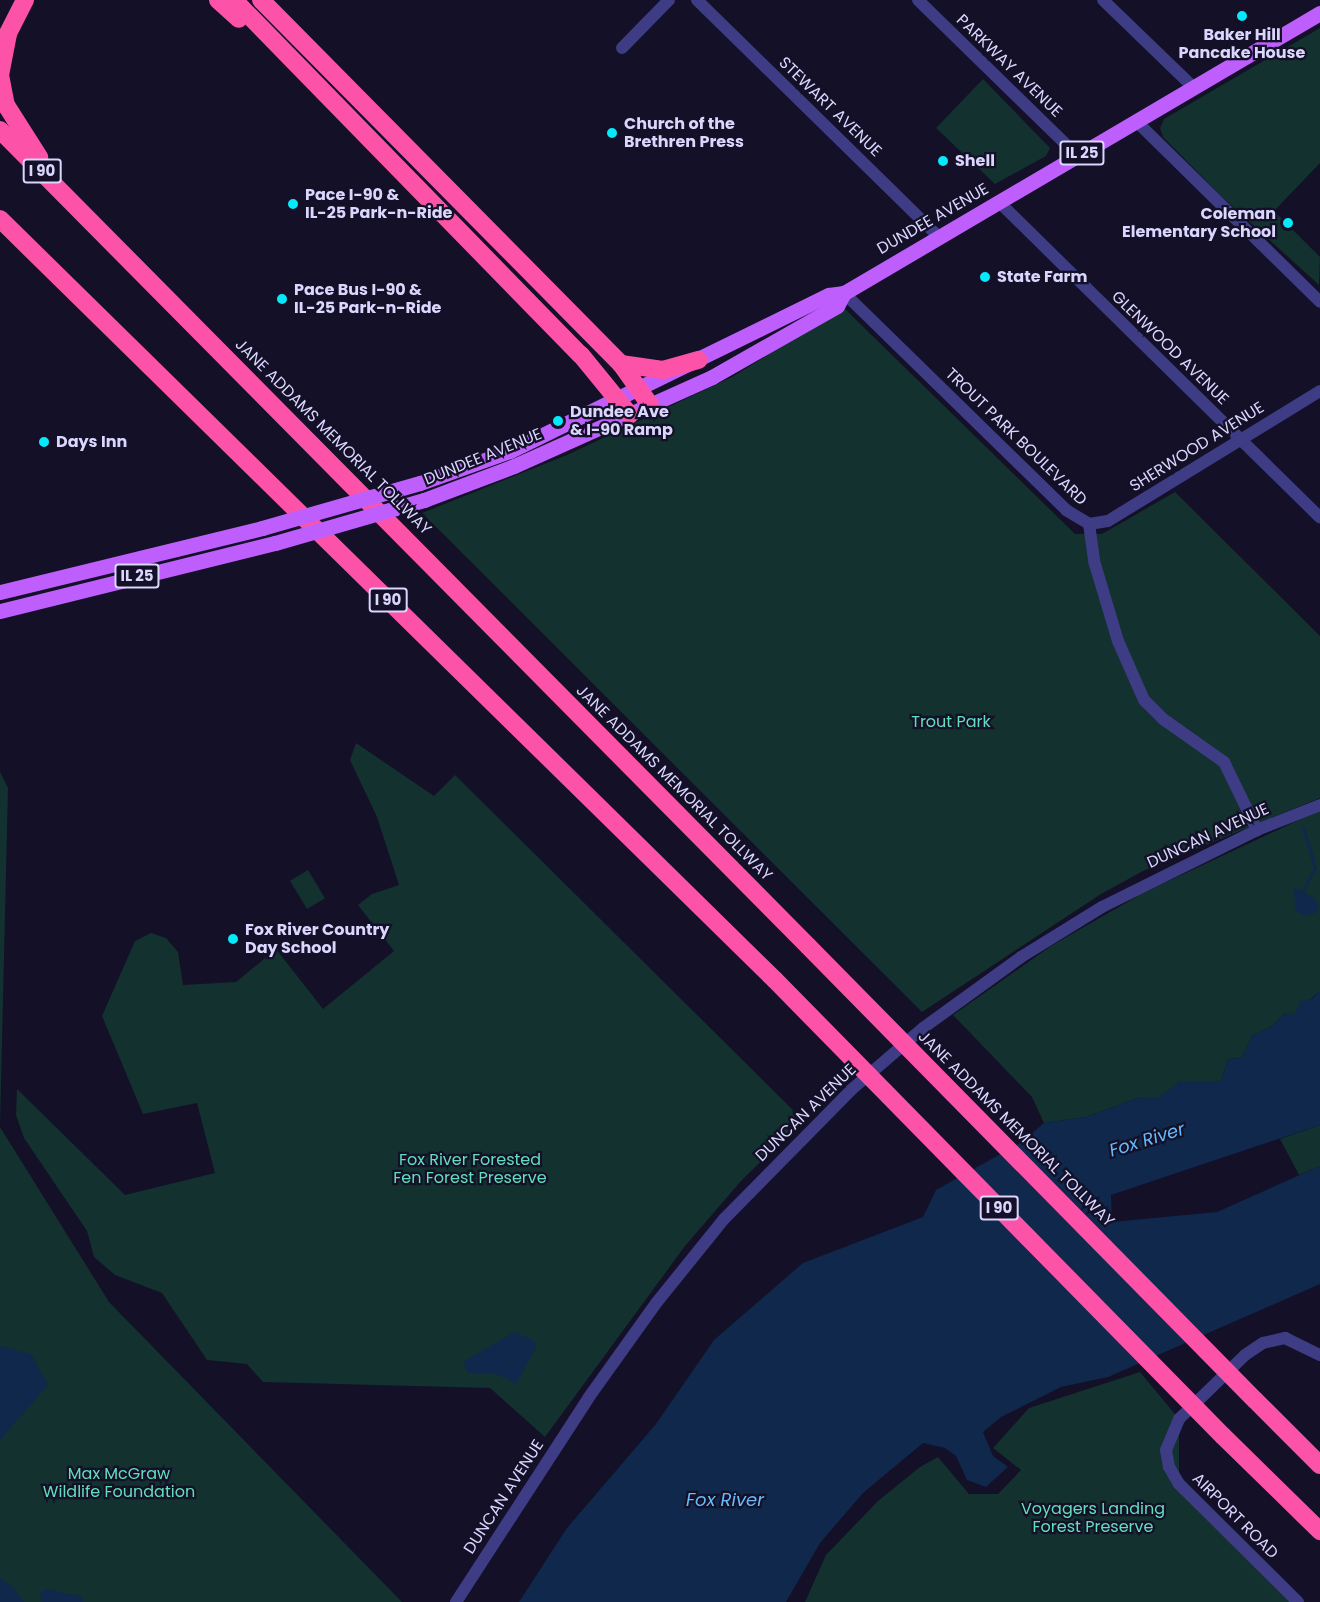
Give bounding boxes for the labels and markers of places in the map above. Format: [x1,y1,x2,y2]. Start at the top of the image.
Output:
marker: Baker Hill Pancake House [1235,9,1249,23]
place label: Baker Hill Pancake House [1179,25,1305,63]
place label: Church of the Brethren Press [624,114,744,152]
marker: Church of the Brethren Press [605,126,619,140]
place label: Shell [955,151,995,171]
marker: Shell [936,154,950,168]
place label: Pace I-90 & IL-25 Park-n-Ride [305,185,452,223]
marker: Pace I-90 & IL-25 Park-n-Ride [286,197,300,211]
place label: Coleman Elementary School [1122,204,1276,242]
marker: Coleman Elementary School [1281,216,1295,230]
place label: State Farm [997,267,1087,287]
marker: State Farm [978,270,992,284]
place label: Pace Bus I-90 & IL-25 Park-n-Ride [294,280,441,318]
marker: Pace Bus I-90 & IL-25 Park-n-Ride [275,292,289,306]
place label: Dundee Ave & I-90 Ramp [570,402,673,440]
marker: Dundee Ave & I-90 Ramp [551,414,565,428]
place label: Days Inn [56,432,127,452]
marker: Days Inn [37,435,51,449]
place label: Fox River Country Day School [245,920,389,958]
marker: Fox River Country Day School [226,932,240,946]

